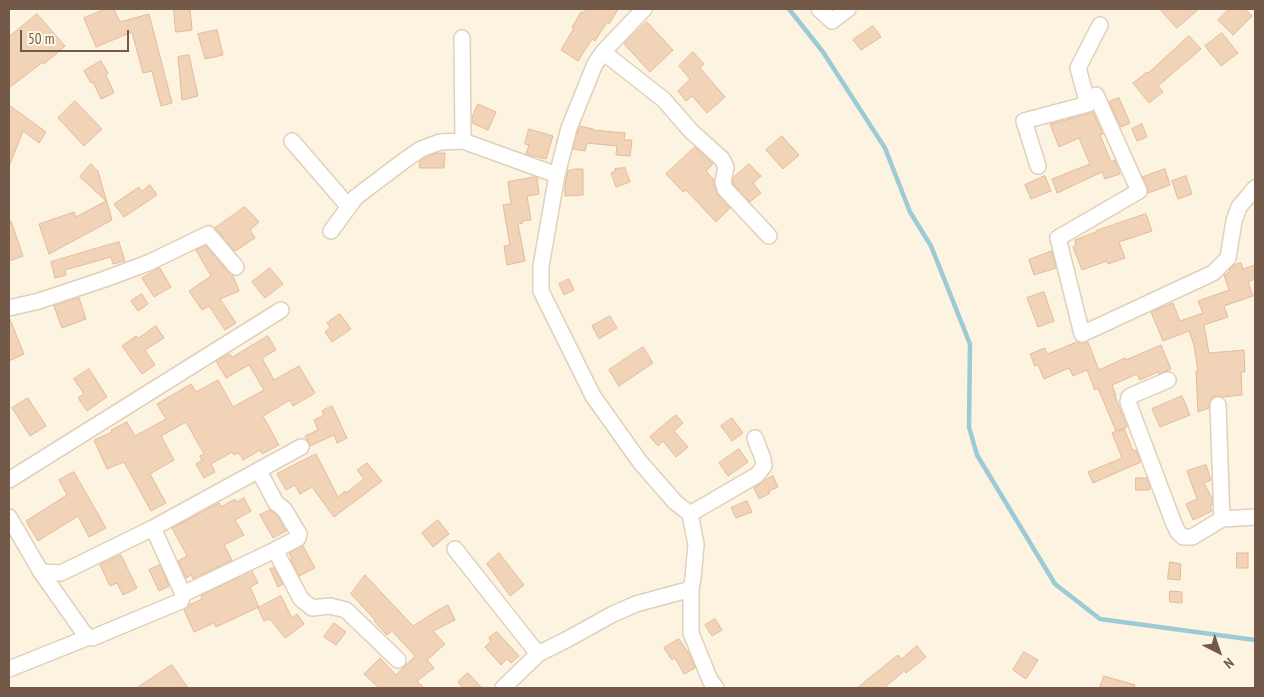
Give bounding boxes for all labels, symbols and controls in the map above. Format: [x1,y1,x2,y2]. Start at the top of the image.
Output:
scale bar [22,20,131,52]
text: 50 m [28,29,54,48]
north arrow [1194,627,1244,677]
text: N [1220,654,1238,673]

